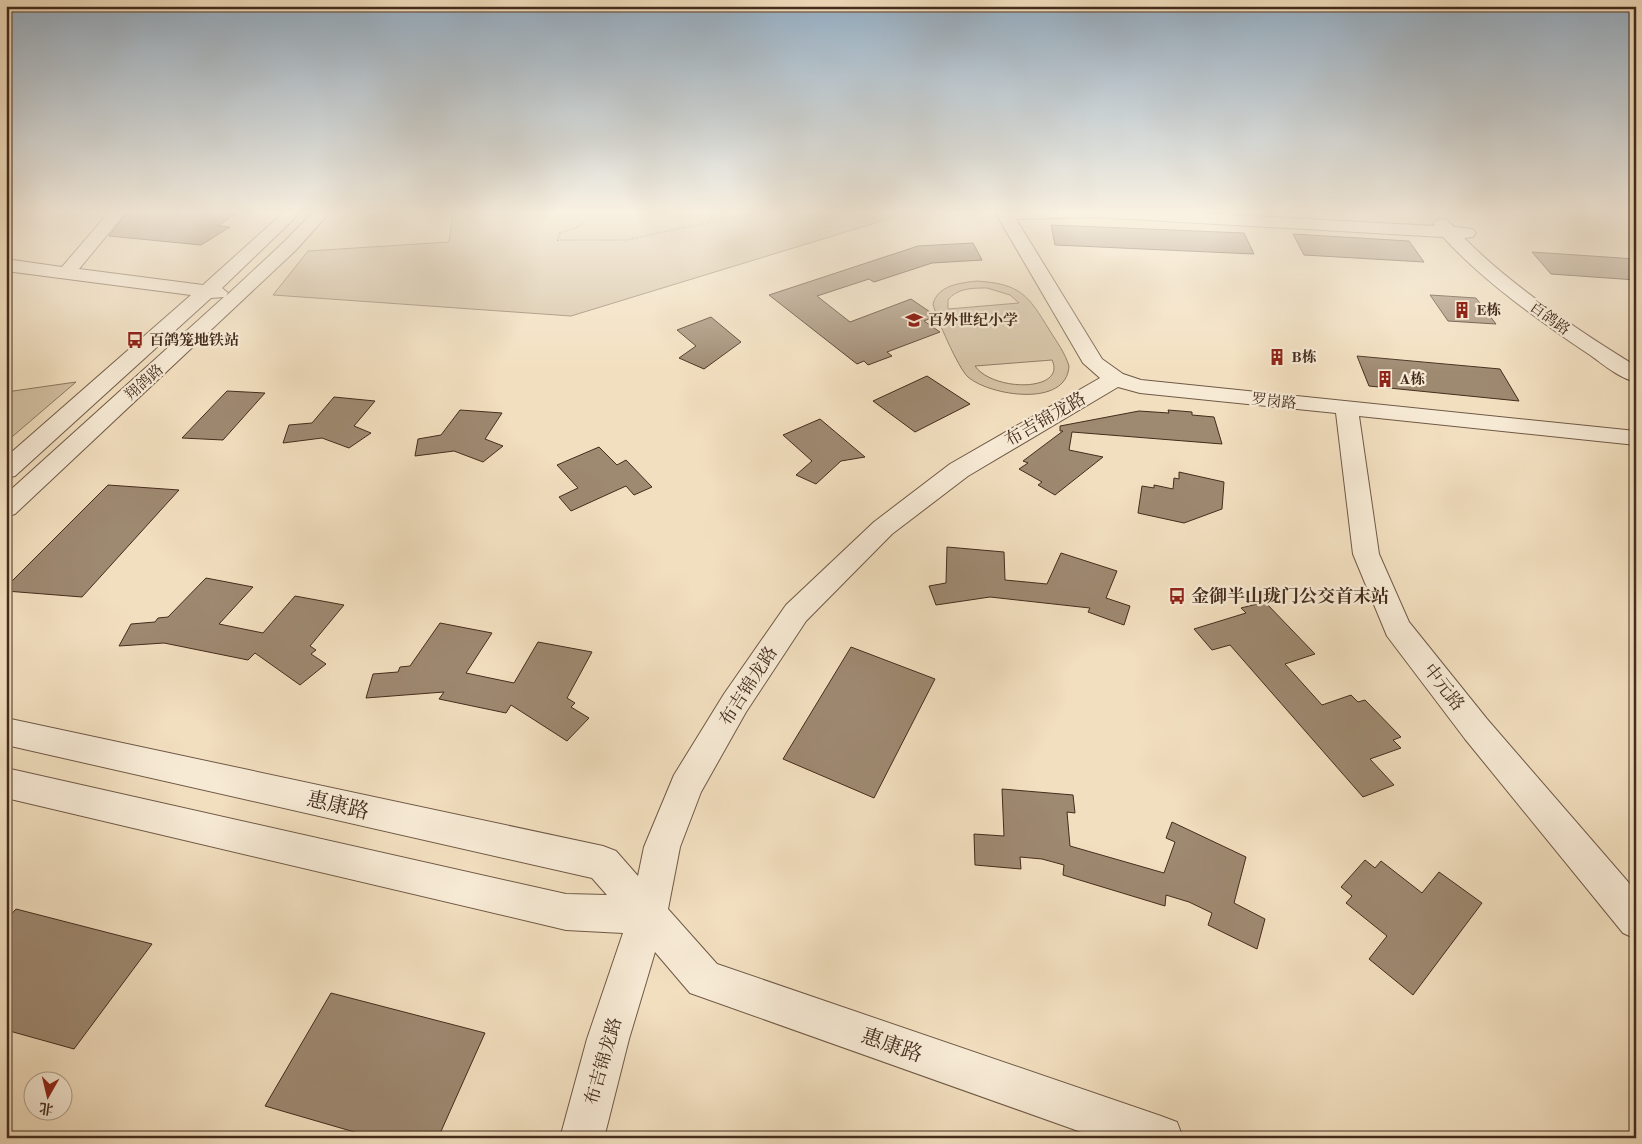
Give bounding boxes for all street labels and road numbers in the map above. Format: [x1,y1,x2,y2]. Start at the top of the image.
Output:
street label: 百鸽路 [1527,298,1573,339]
street label: 翔鸽路 [122,361,167,404]
street label: 布吉锦龙路 [1001,388,1089,450]
street label: 罗岗路 [1251,391,1297,412]
street label: 布吉锦龙路 [715,643,781,729]
street label: 中元路 [1419,660,1469,714]
street label: 惠康路 [305,787,371,824]
street label: 布吉锦龙路 [581,1015,625,1107]
street label: 惠康路 [858,1024,925,1067]

